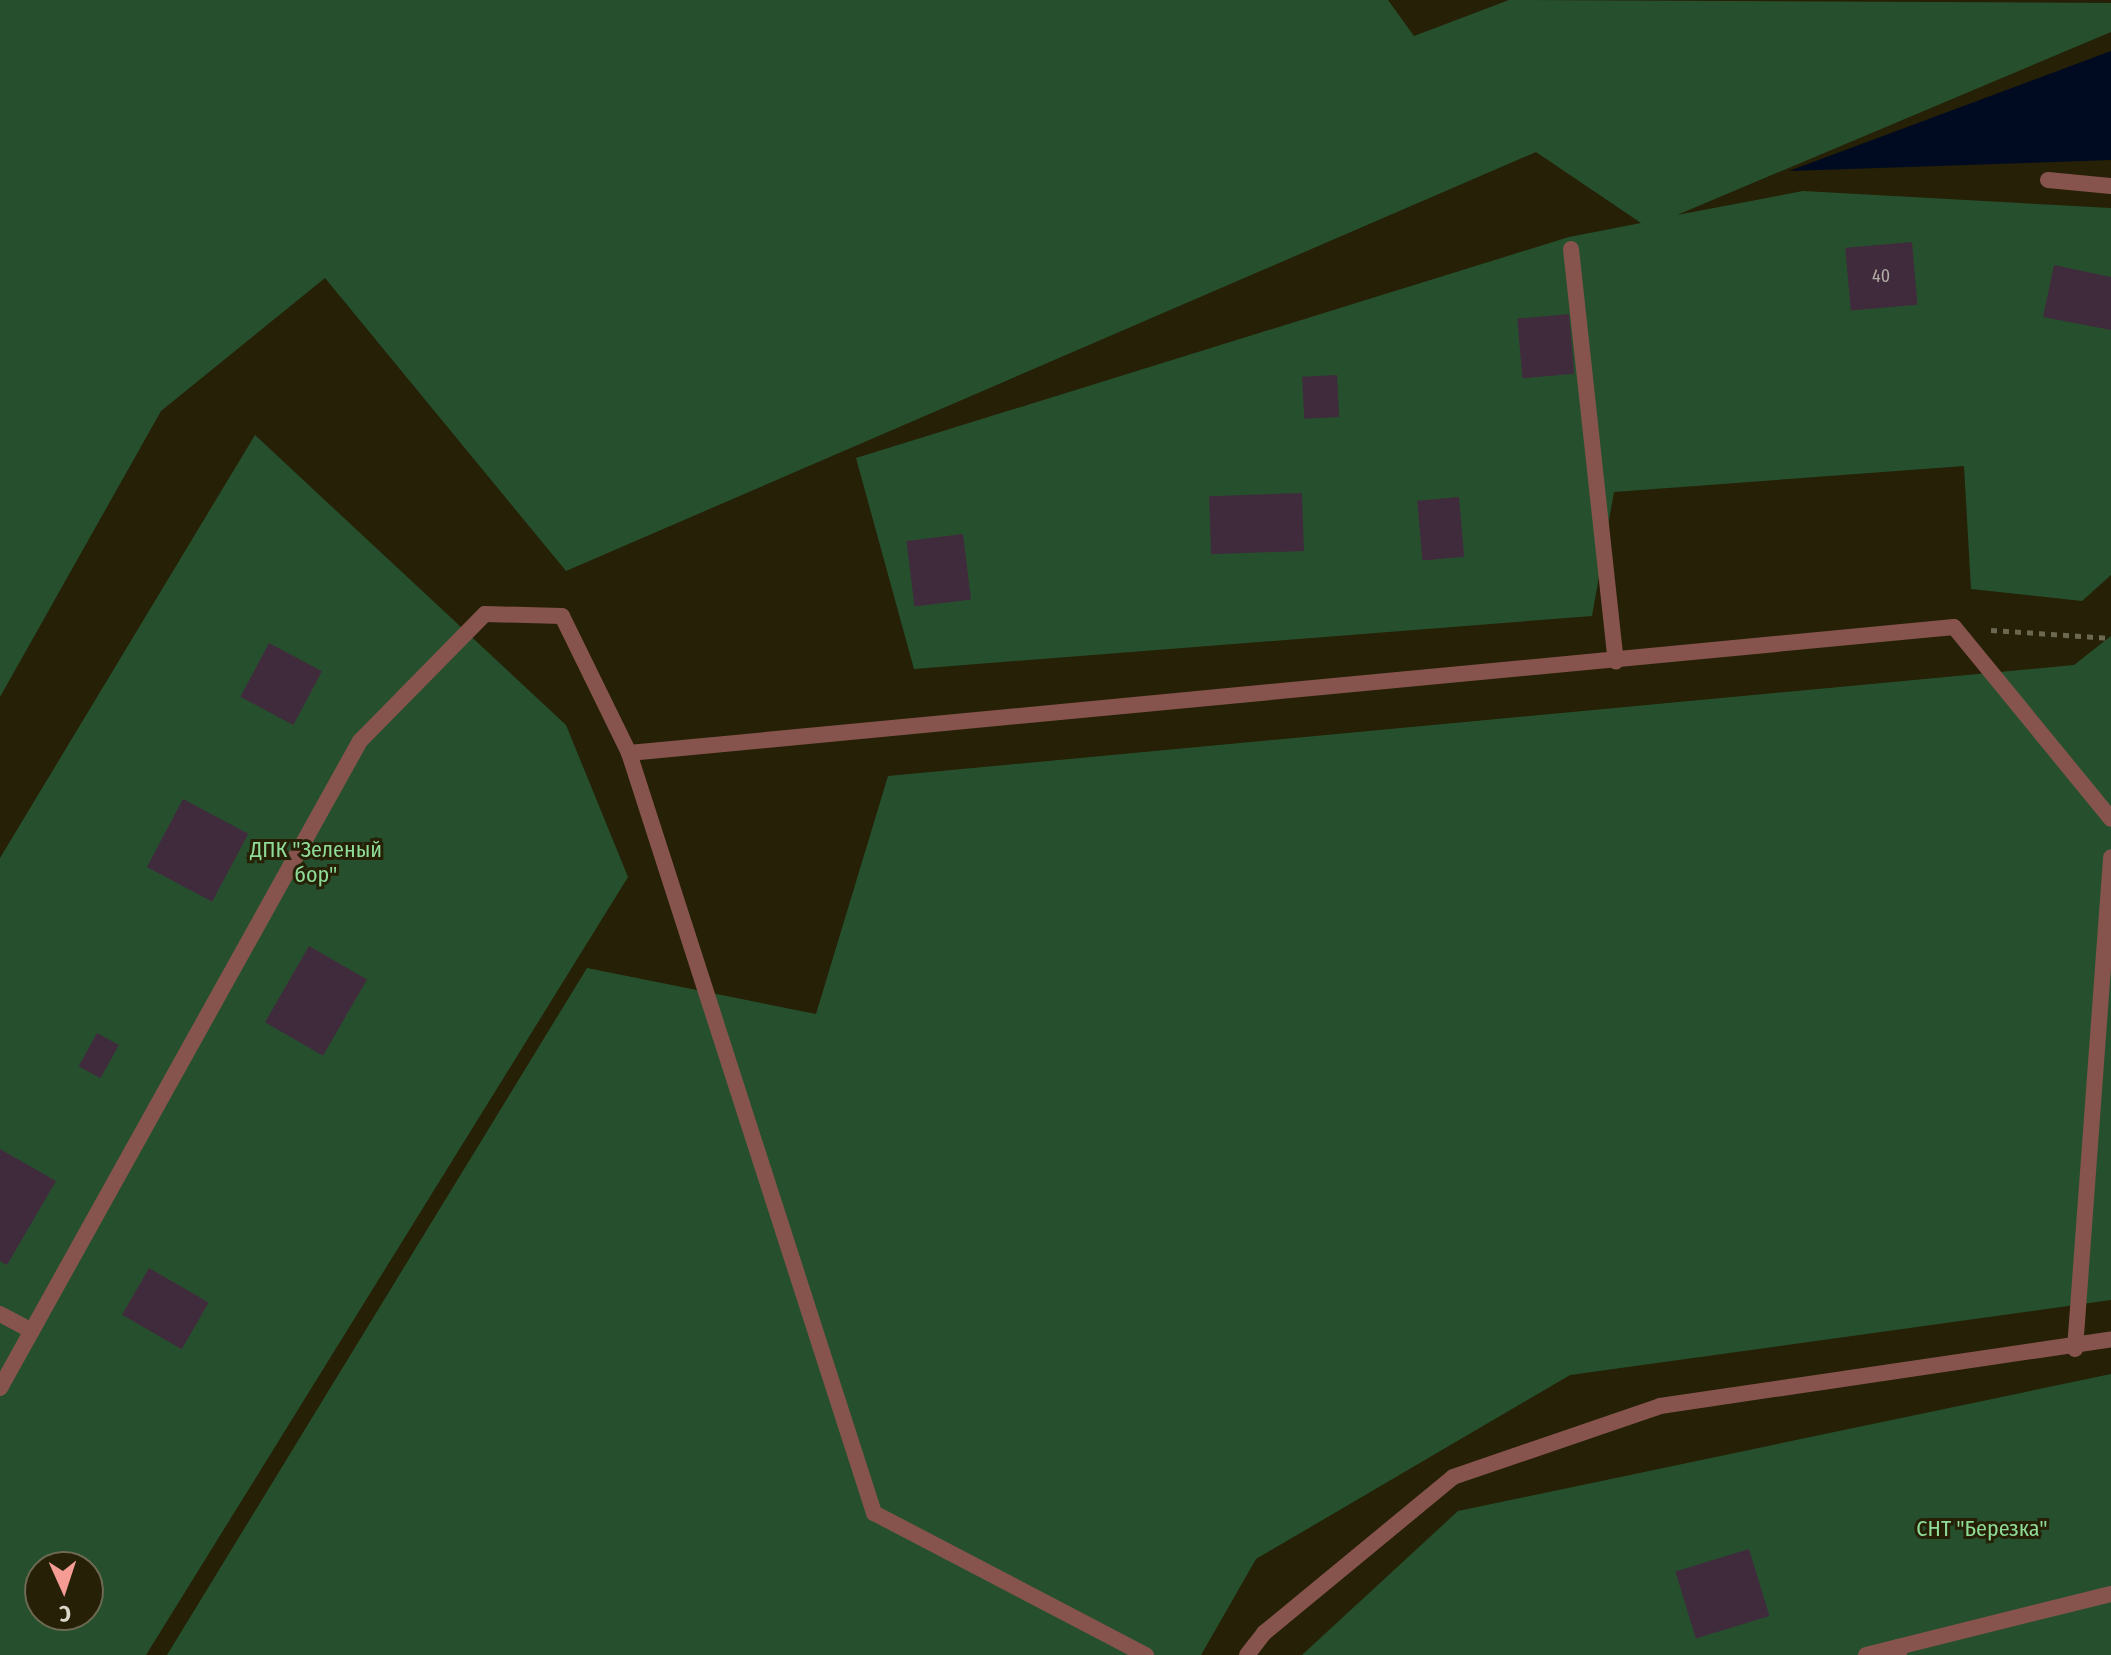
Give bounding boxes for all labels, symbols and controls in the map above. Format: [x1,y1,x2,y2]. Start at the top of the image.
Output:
house number: 40 [1872,265,1890,287]
park label: ДПК "Зеленый бор" [250,836,382,888]
park label: СНТ "Березка" [1916,1516,2048,1542]
north arrow [24,1551,104,1631]
text: С [59,1600,72,1627]

